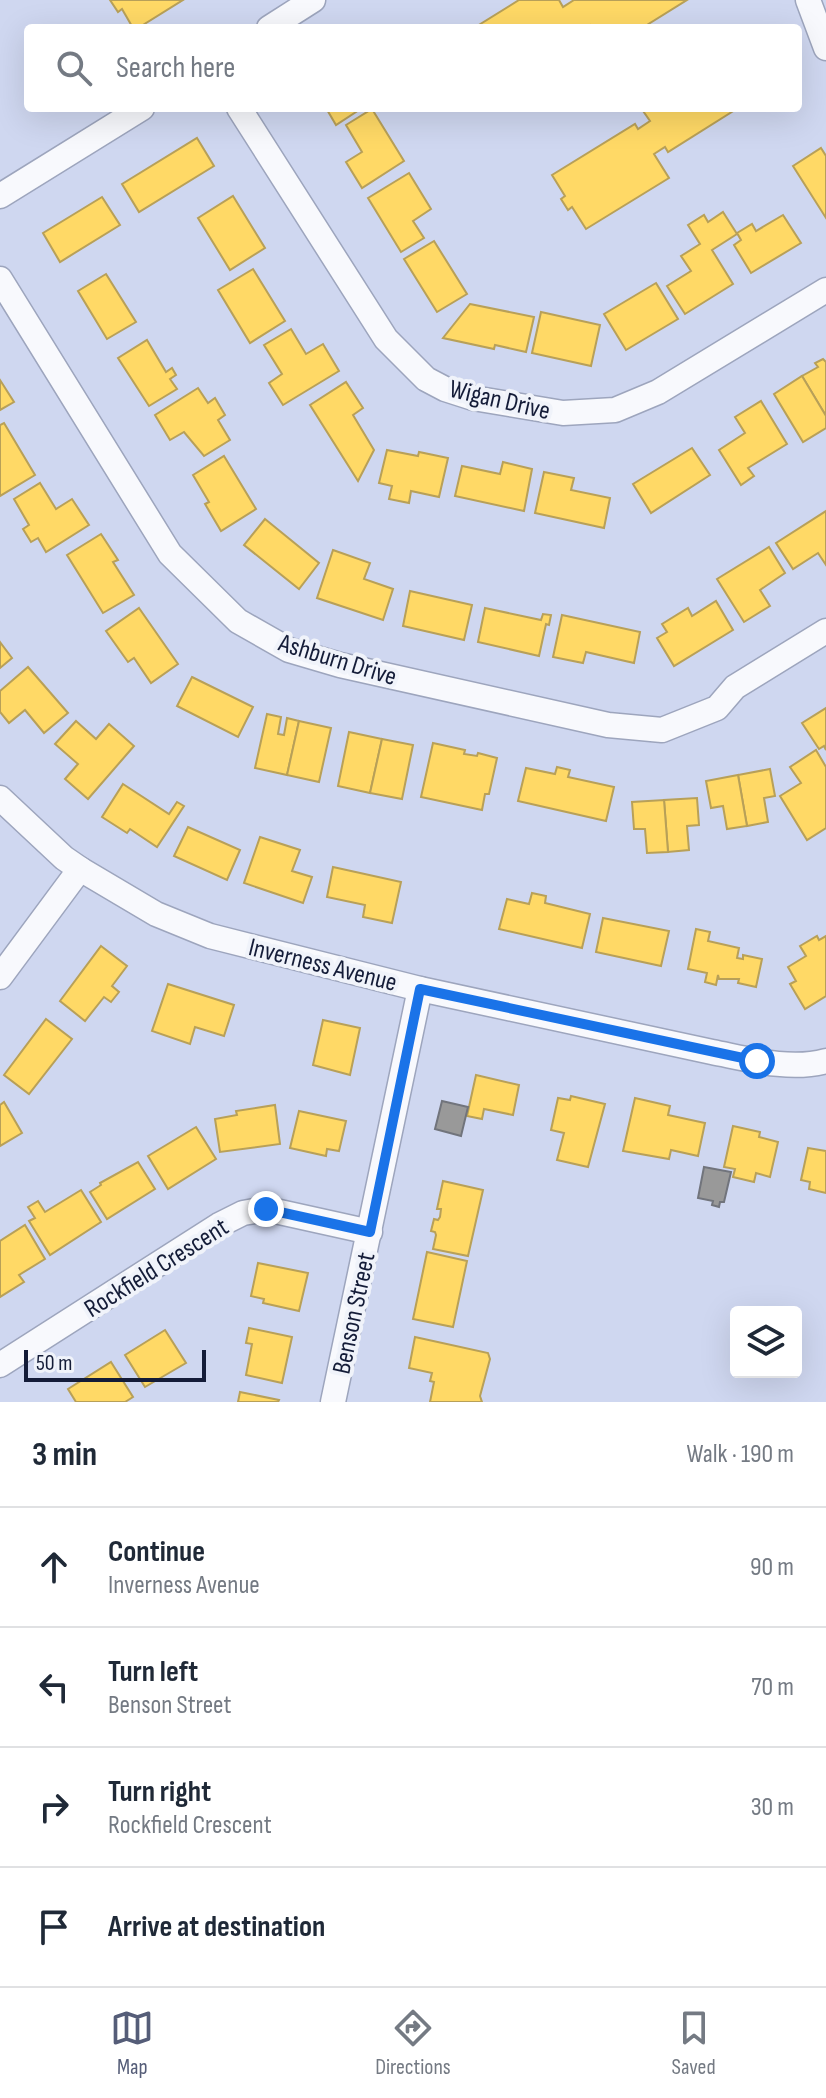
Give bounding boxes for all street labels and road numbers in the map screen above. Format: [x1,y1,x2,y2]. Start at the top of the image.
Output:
street label: Wigan Drive [446,374,553,427]
street label: Ashburn Drive [274,628,400,693]
street label: Inverness Avenue [245,932,400,999]
street label: Rockfield Crescent [79,1212,235,1325]
street label: Benson Street [326,1250,382,1377]

